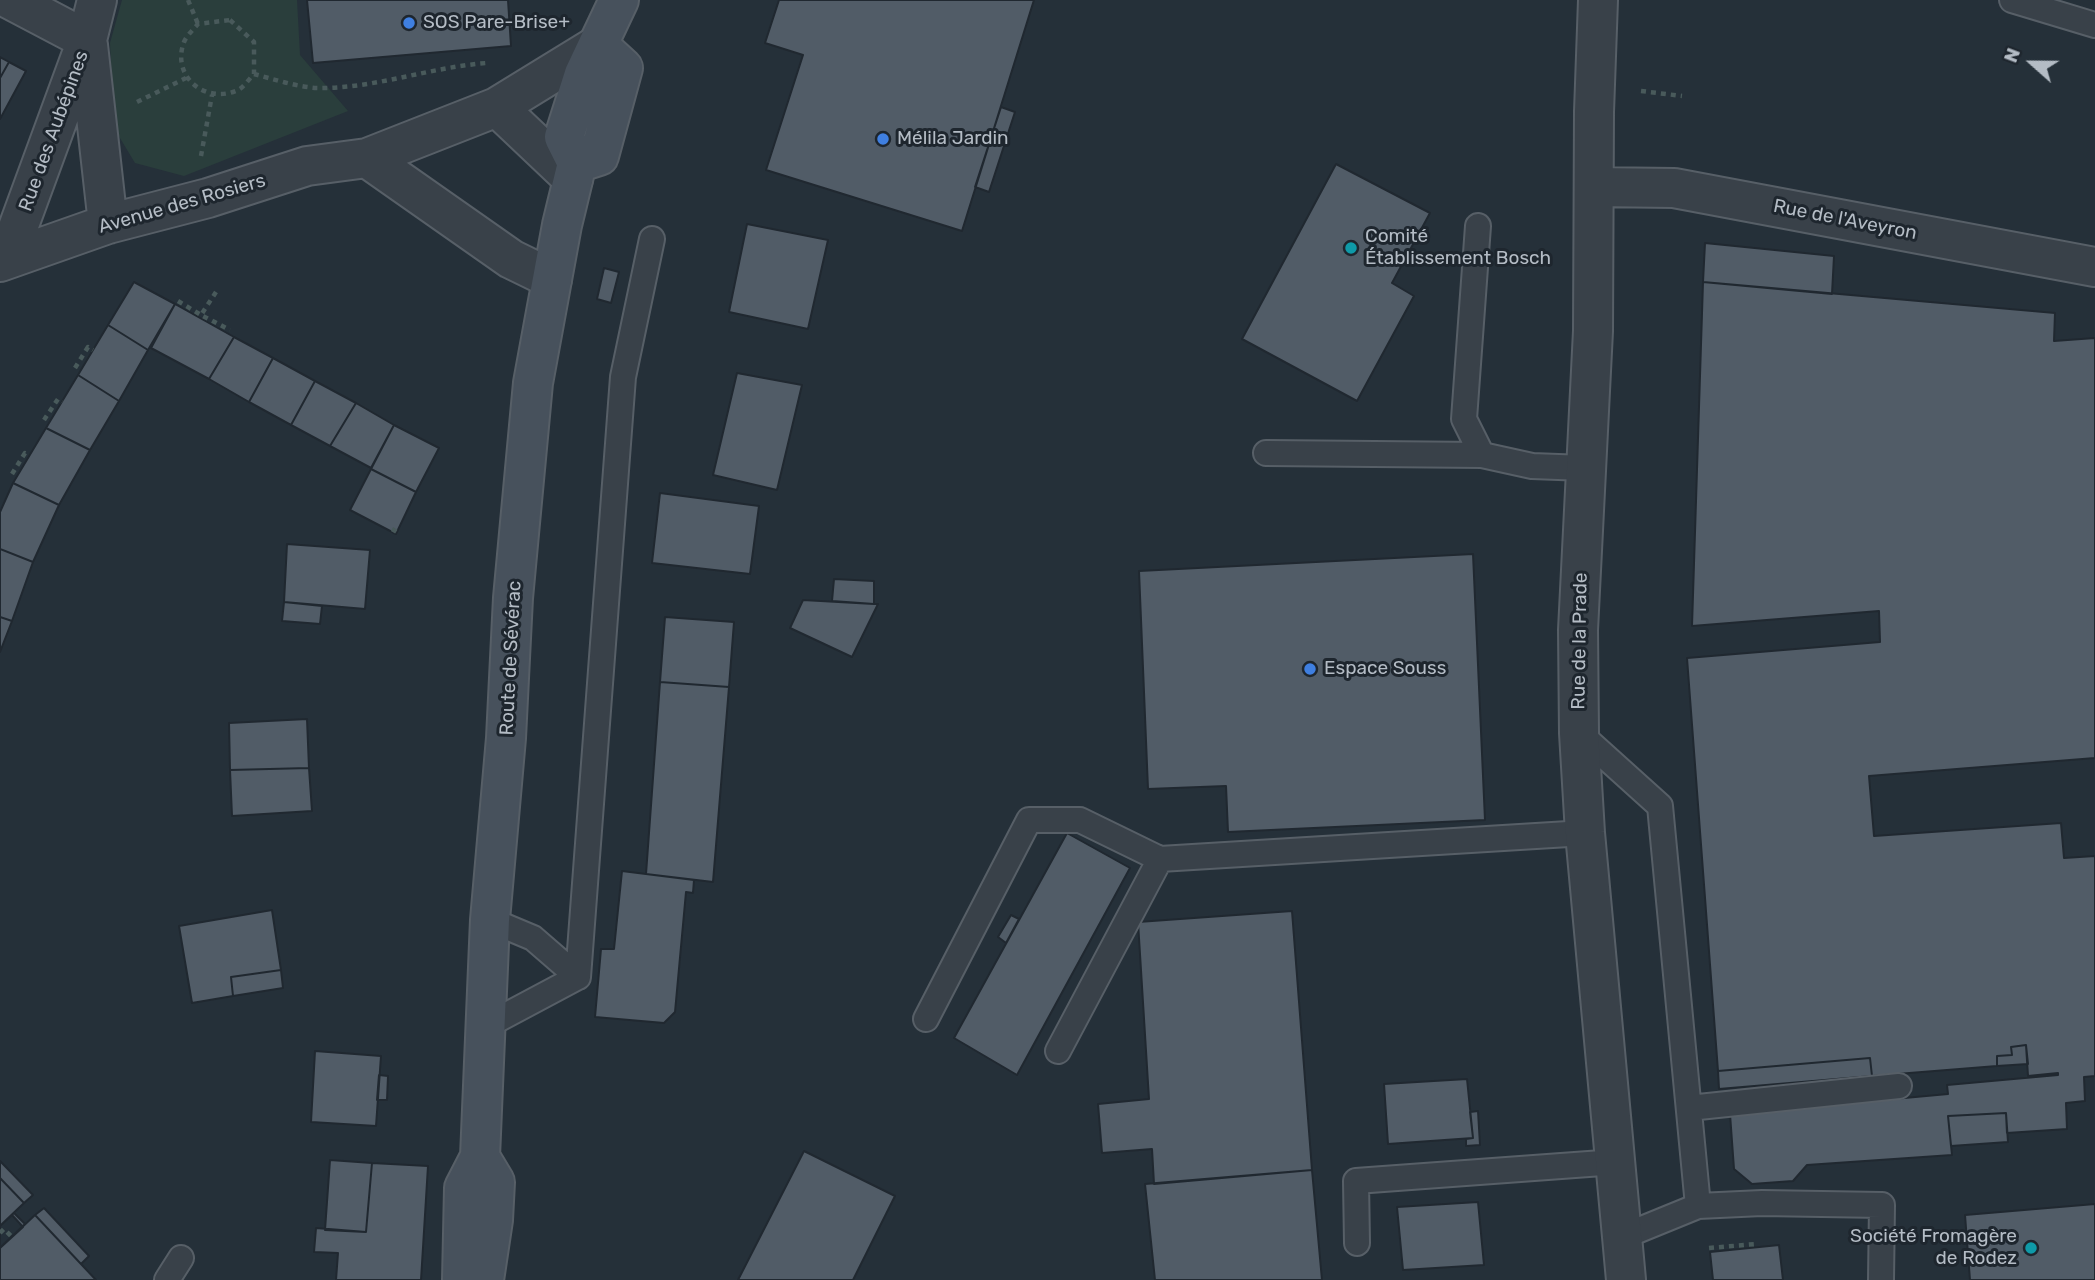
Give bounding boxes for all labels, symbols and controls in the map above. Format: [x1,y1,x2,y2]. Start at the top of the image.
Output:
place label: SOS Pare-Brise+ [423,12,570,34]
marker: SOS Pare-Brise+ [401,15,417,31]
north arrow [1997,28,2067,98]
text: N [1999,45,2025,66]
street label: Rue des Aubépines [14,48,94,214]
place label: Mélila Jardin [897,128,1009,150]
marker: Mélila Jardin [875,131,891,147]
street label: Avenue des Rosiers [96,169,268,239]
street label: Rue de l'Aveyron [1771,195,1919,245]
place label: Comité Établissement Bosch [1365,226,1551,270]
marker: Comité Établissement Bosch [1343,240,1359,256]
street label: Rue de la Prade [1567,572,1593,710]
street label: Route de Sévérac [496,580,526,736]
place label: Espace Souss [1324,658,1446,680]
marker: Espace Souss [1302,661,1318,677]
place label: Société Fromagère de Rodez [1850,1226,2017,1270]
marker: Société Fromagère de Rodez [2023,1240,2039,1256]

